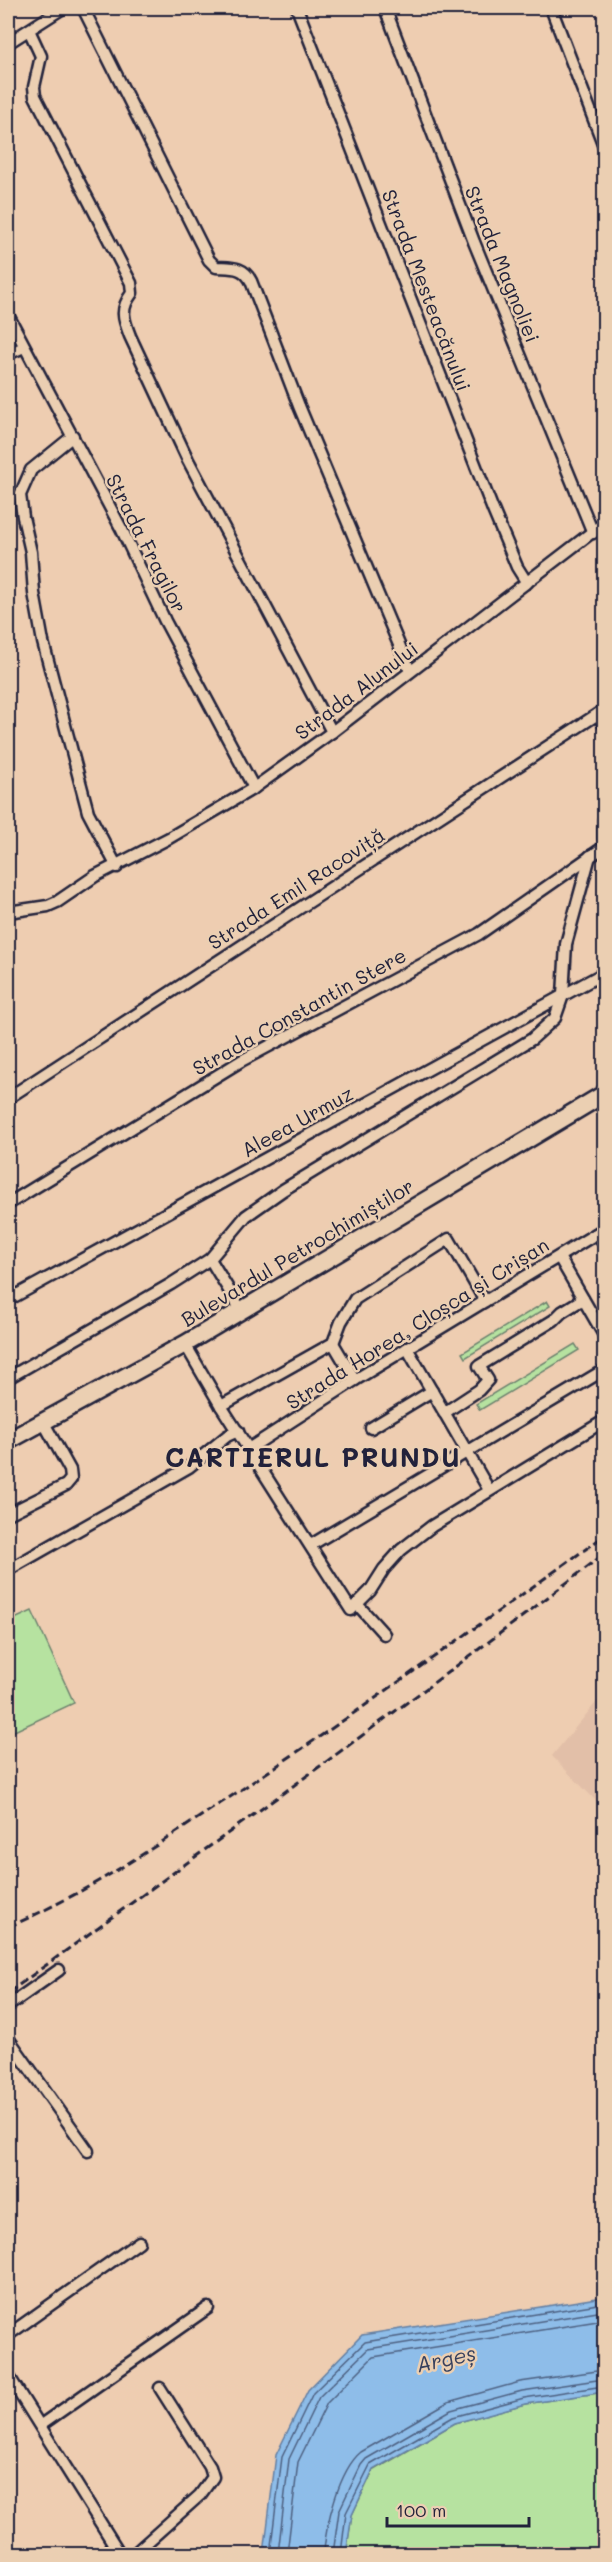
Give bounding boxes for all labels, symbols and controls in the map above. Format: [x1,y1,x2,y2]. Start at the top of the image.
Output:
street label: Strada Magnoliei [460,182,546,346]
street label: Strada Mesteacănului [376,185,478,395]
street label: Strada Fragilor [101,469,193,617]
street label: Strada Alunului [289,635,423,745]
street label: Strada Emil Racoviță [203,821,390,956]
street label: Strada Constantin Stere [187,941,411,1081]
street label: Aleea Urmuz [237,1080,357,1162]
street label: Bulevardul Petrochimiștilor [176,1172,419,1333]
street label: Strada Horea, Cloșca și Crișan [281,1231,554,1416]
district label: CARTIERUL PRUNDU [165,1440,461,1474]
water label: Argeș [414,2339,479,2378]
scale bar [387,2490,530,2528]
text: 100 m [396,2498,446,2522]

